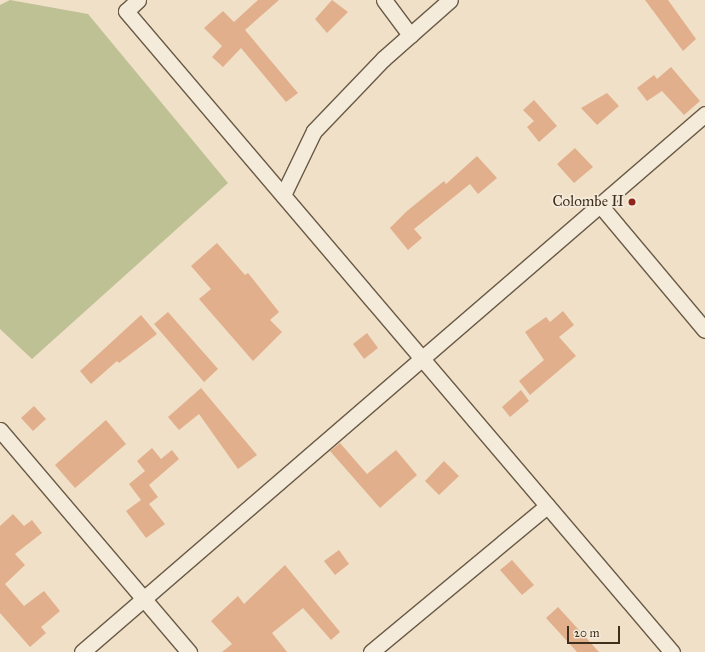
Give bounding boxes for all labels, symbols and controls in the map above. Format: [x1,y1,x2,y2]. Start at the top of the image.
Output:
place label: Colombe II [552,193,624,211]
marker: Colombe II [627,197,637,207]
scale bar [569,618,622,644]
text: 20 m [574,626,600,640]

